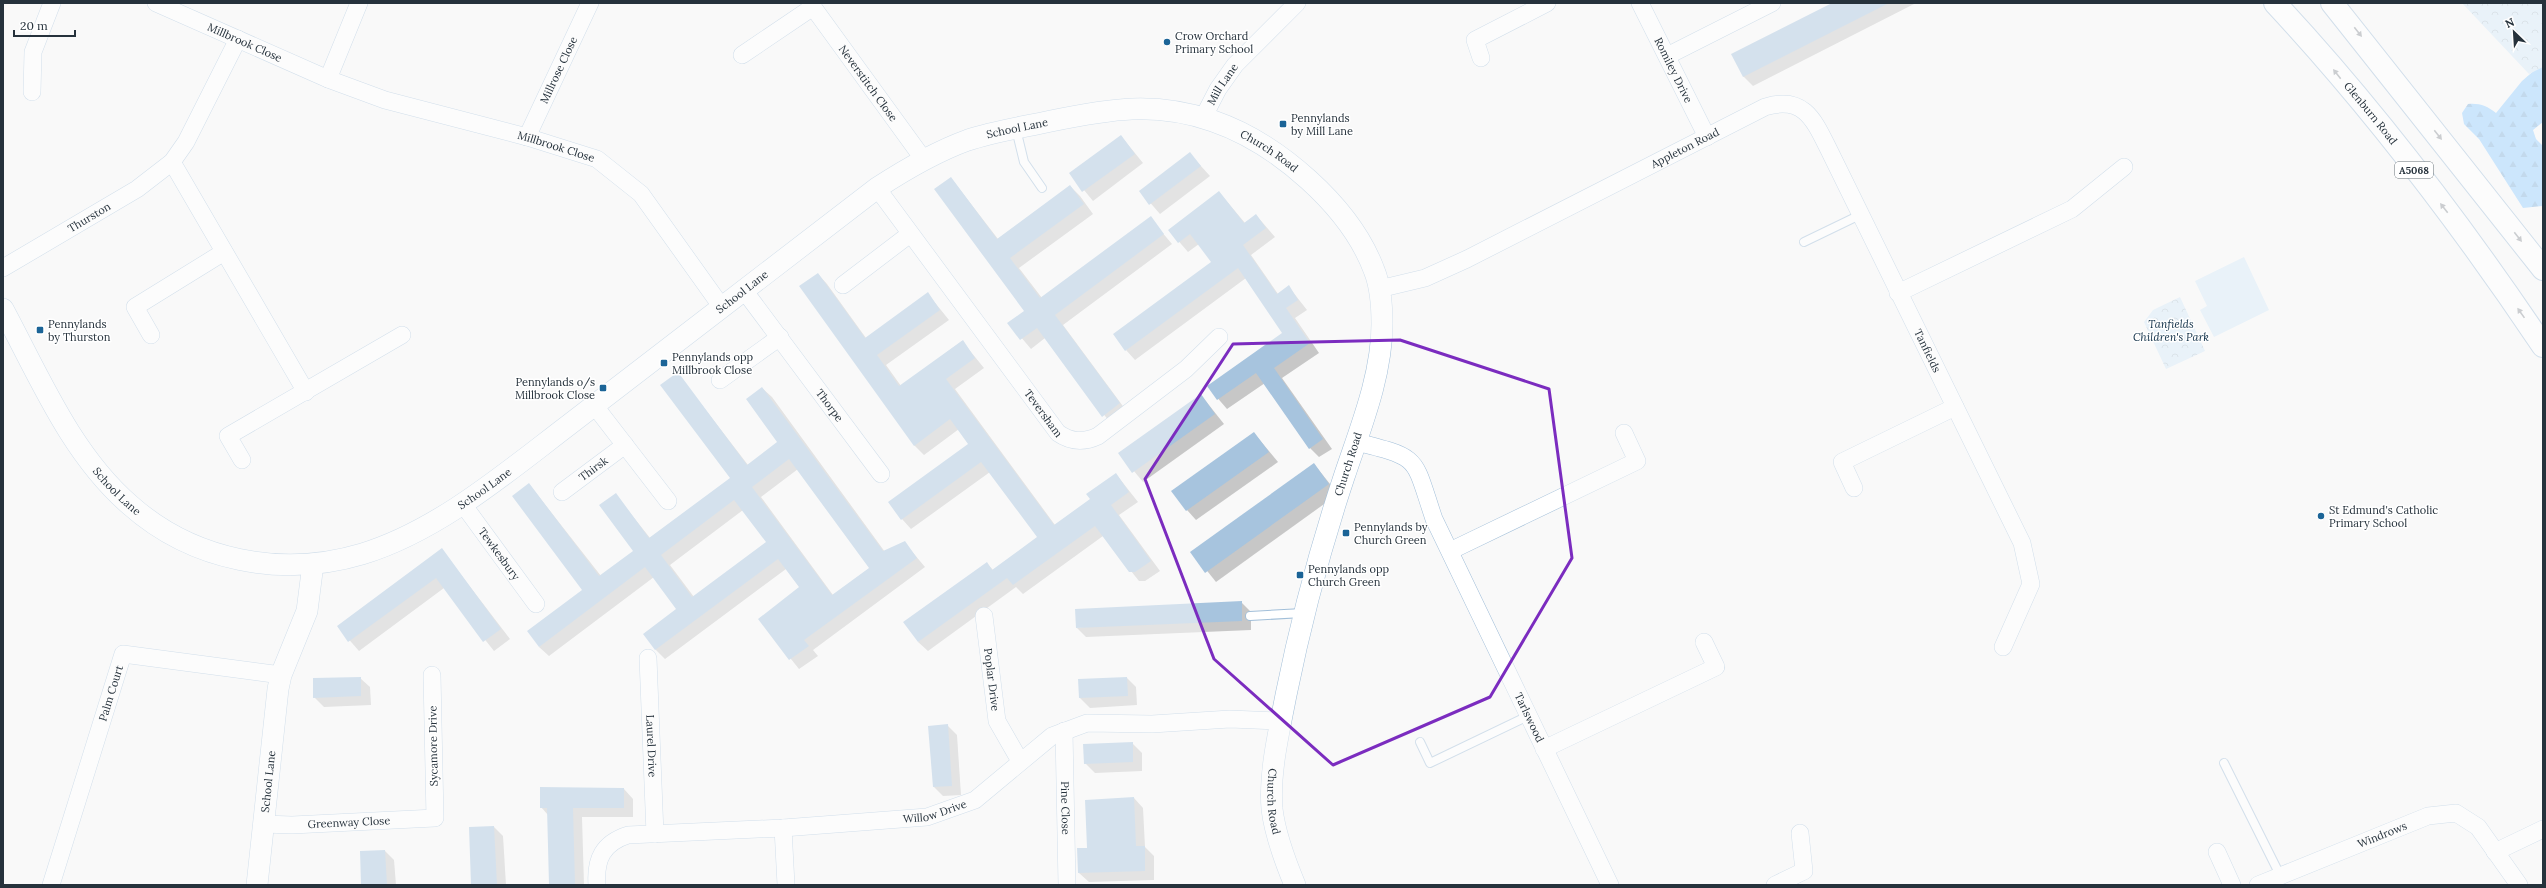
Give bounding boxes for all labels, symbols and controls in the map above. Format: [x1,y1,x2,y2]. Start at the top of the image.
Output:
scale bar [14,12,75,38]
north arrow [2494,12,2534,52]
text: N [2503,15,2517,31]
text: 20 m [20,18,48,33]
street label: Millbrook Close [205,20,284,65]
one-way arrow [2353,27,2362,38]
place label: Crow Orchard Primary School [1175,29,1253,56]
street label: Millrose Close [537,34,580,106]
street label: Romiley Drive [1651,35,1696,105]
marker: Crow Orchard Primary School [1162,37,1172,47]
street label: Neverstitch Close [836,42,901,124]
street label: Mill Lane [1204,61,1241,107]
one-way arrow [2333,68,2342,79]
street label: Glenburn Road [2341,79,2401,148]
place label: Pennylands by Mill Lane [1291,111,1353,138]
street label: School Lane [985,115,1049,141]
marker: Pennylands by Mill Lane [1278,119,1288,129]
street label: Appleton Road [1648,124,1722,172]
street label: Church Road [1238,127,1301,175]
street label: Millbrook Close [516,128,596,165]
one-way arrow [2434,129,2442,140]
road number: A5068 [2395,162,2433,178]
street label: Thurston [65,199,113,235]
one-way arrow [2440,203,2449,214]
one-way arrow [2514,232,2522,243]
street label: School Lane [713,267,771,316]
one-way arrow [2517,308,2525,319]
place label: Pennylands by Thurston [48,317,111,344]
park label: Tanfields Children's Park [2133,317,2209,344]
marker: Pennylands by Thurston [35,325,45,335]
street label: Tanfields [1911,327,1944,375]
place label: Pennylands opp Millbrook Close [672,350,753,377]
marker: Pennylands opp Millbrook Close [659,358,669,368]
place label: Pennylands o/s Millbrook Close [515,375,595,402]
marker: Pennylands o/s Millbrook Close [598,383,608,393]
street label: Thorpe [813,386,847,424]
street label: Teversham [1021,387,1066,440]
street label: Church Road [1331,430,1365,498]
street label: Thirsk [576,453,611,484]
street label: School Lane [90,464,144,518]
street label: School Lane [455,465,514,512]
place label: St Edmund's Catholic Primary School [2329,503,2438,530]
marker: St Edmund's Catholic Primary School [2316,511,2326,521]
place label: Pennylands by Church Green [1354,520,1428,547]
street label: Tewkesbury [475,525,523,583]
marker: Pennylands by Church Green [1341,528,1351,538]
place label: Pennylands opp Church Green [1308,562,1389,589]
marker: Pennylands opp Church Green [1295,570,1305,580]
street label: Poplar Drive [981,647,1003,712]
street label: Palm Court [96,663,126,723]
street label: Tarlswood [1512,690,1548,745]
street label: Sycamore Drive [425,705,441,786]
street label: Laurel Drive [643,714,660,778]
street label: School Lane [258,750,278,813]
street label: Church Road [1264,768,1284,836]
street label: Pine Close [1058,781,1073,835]
street label: Willow Drive [902,797,968,826]
street label: Greenway Close [307,813,391,831]
street label: Windrows [2355,818,2409,851]

